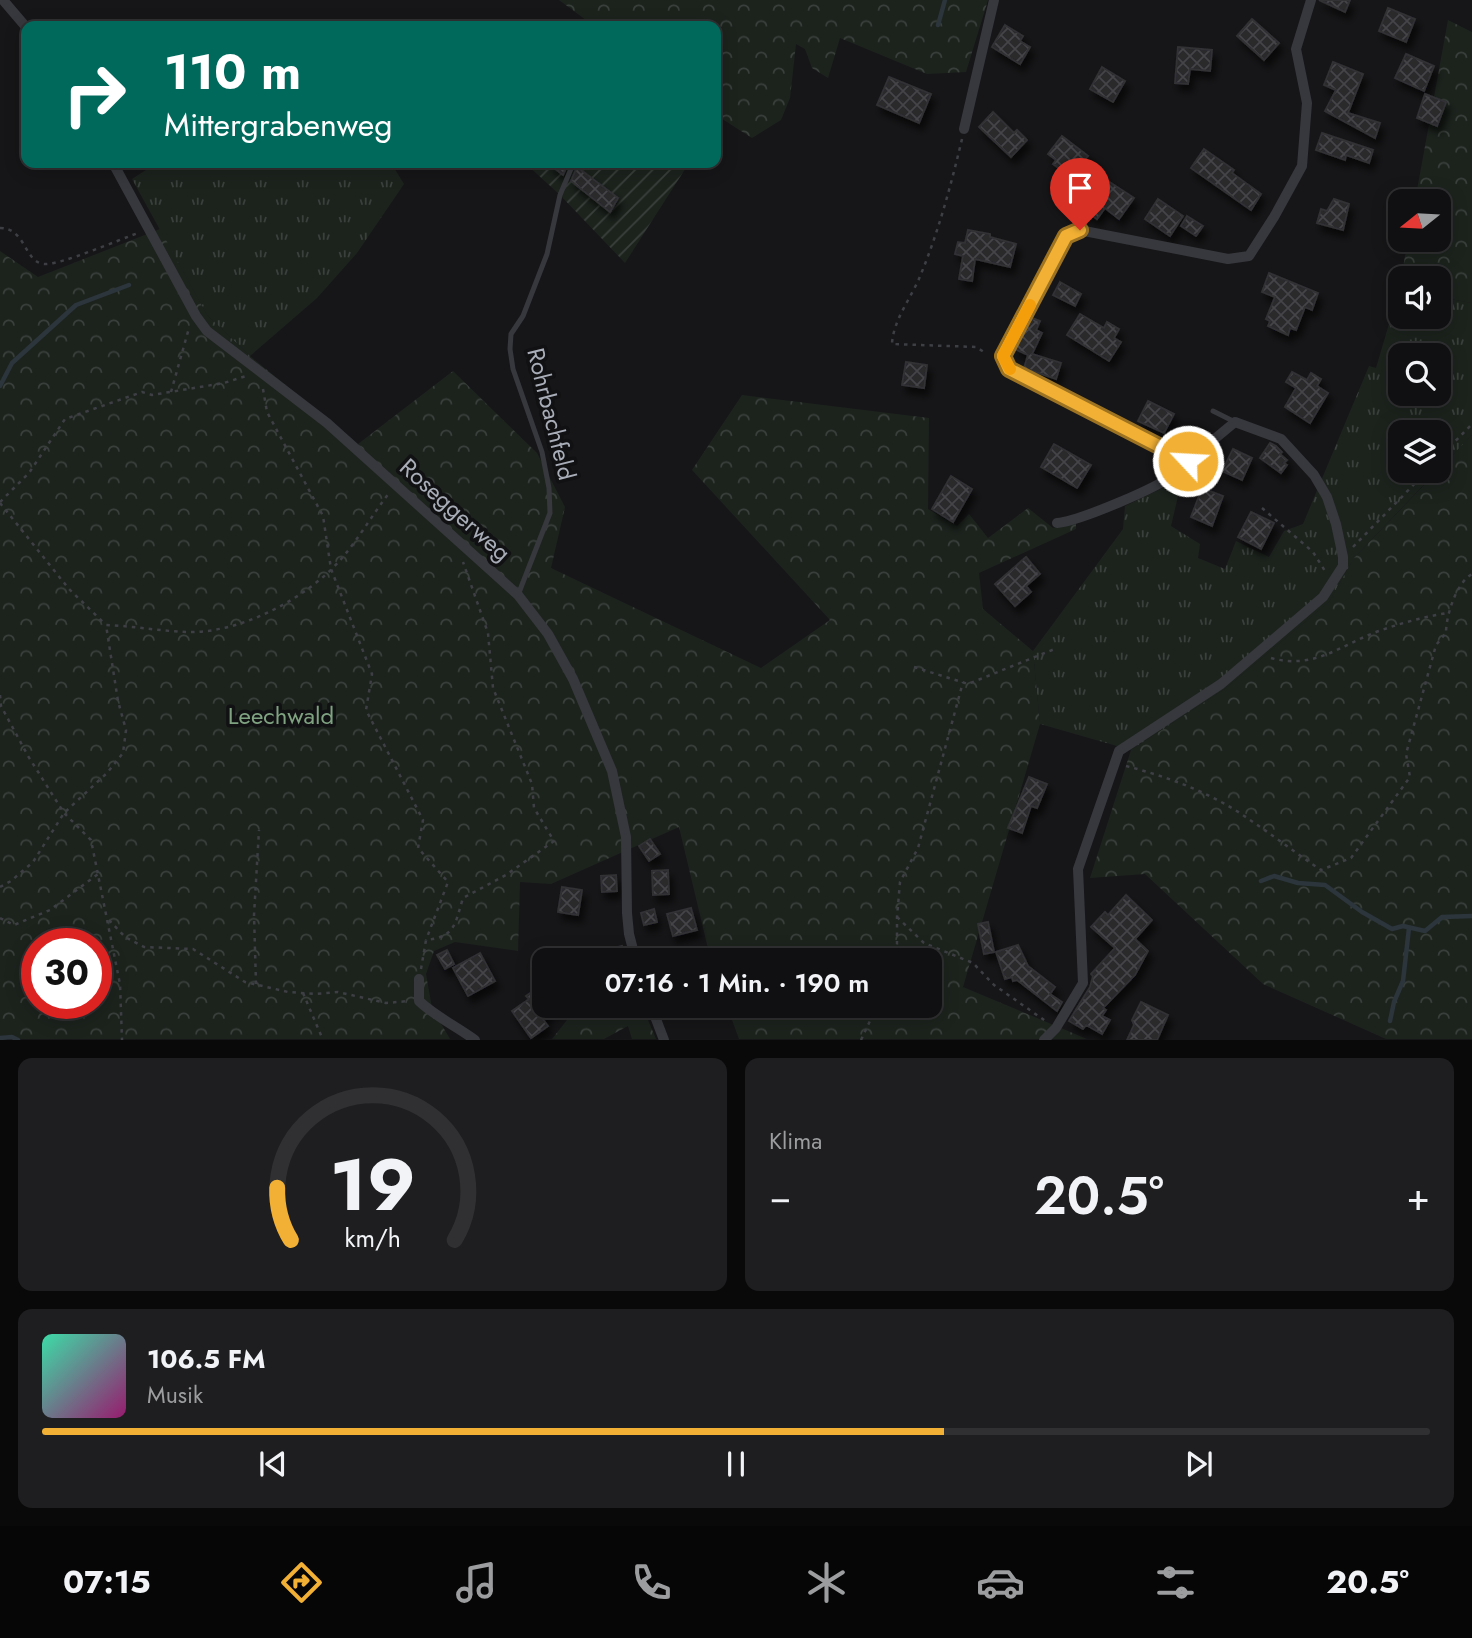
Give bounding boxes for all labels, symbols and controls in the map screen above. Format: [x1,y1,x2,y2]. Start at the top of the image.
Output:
text: 110 m [164,37,301,107]
icon: right [49,49,140,140]
text: Mittergrabenweg [164,102,393,148]
pin [1050,158,1110,230]
icon: arrive [1061,169,1099,207]
north arrow [1388,189,1451,252]
map controls [1388,189,1451,483]
button: sound [1388,266,1451,329]
button: search [1388,343,1451,406]
street label: Rohrbachfeld [518,344,585,484]
button: layers [1388,420,1451,483]
position arrow [1151,424,1225,498]
street label: Roseggerweg [392,450,519,569]
park label: Leechwald [228,698,334,733]
speed limit sign: 30 [21,928,112,1019]
text: 07:16 · 1 Min. · 190 m [605,964,869,1002]
text: Klima [769,1124,822,1158]
text: 19 [330,1133,415,1238]
text: 20.5° [1034,1158,1164,1234]
text: − [769,1169,791,1224]
text: + [1407,1169,1430,1224]
text: km/h [344,1220,401,1256]
text: 106.5 FM [147,1340,265,1378]
text: Musik [147,1378,203,1412]
icon: previous [254,1445,292,1483]
icon: pause [717,1445,755,1483]
icon: next [1180,1445,1218,1483]
icon: directions [277,1558,326,1607]
icon: music [452,1558,501,1607]
icon: phone [627,1558,676,1607]
icon: climate [802,1558,851,1607]
icon: car [976,1558,1025,1607]
icon: filters [1151,1558,1200,1607]
text: 07:15 [63,1559,151,1605]
text: 20.5° [1326,1559,1409,1605]

